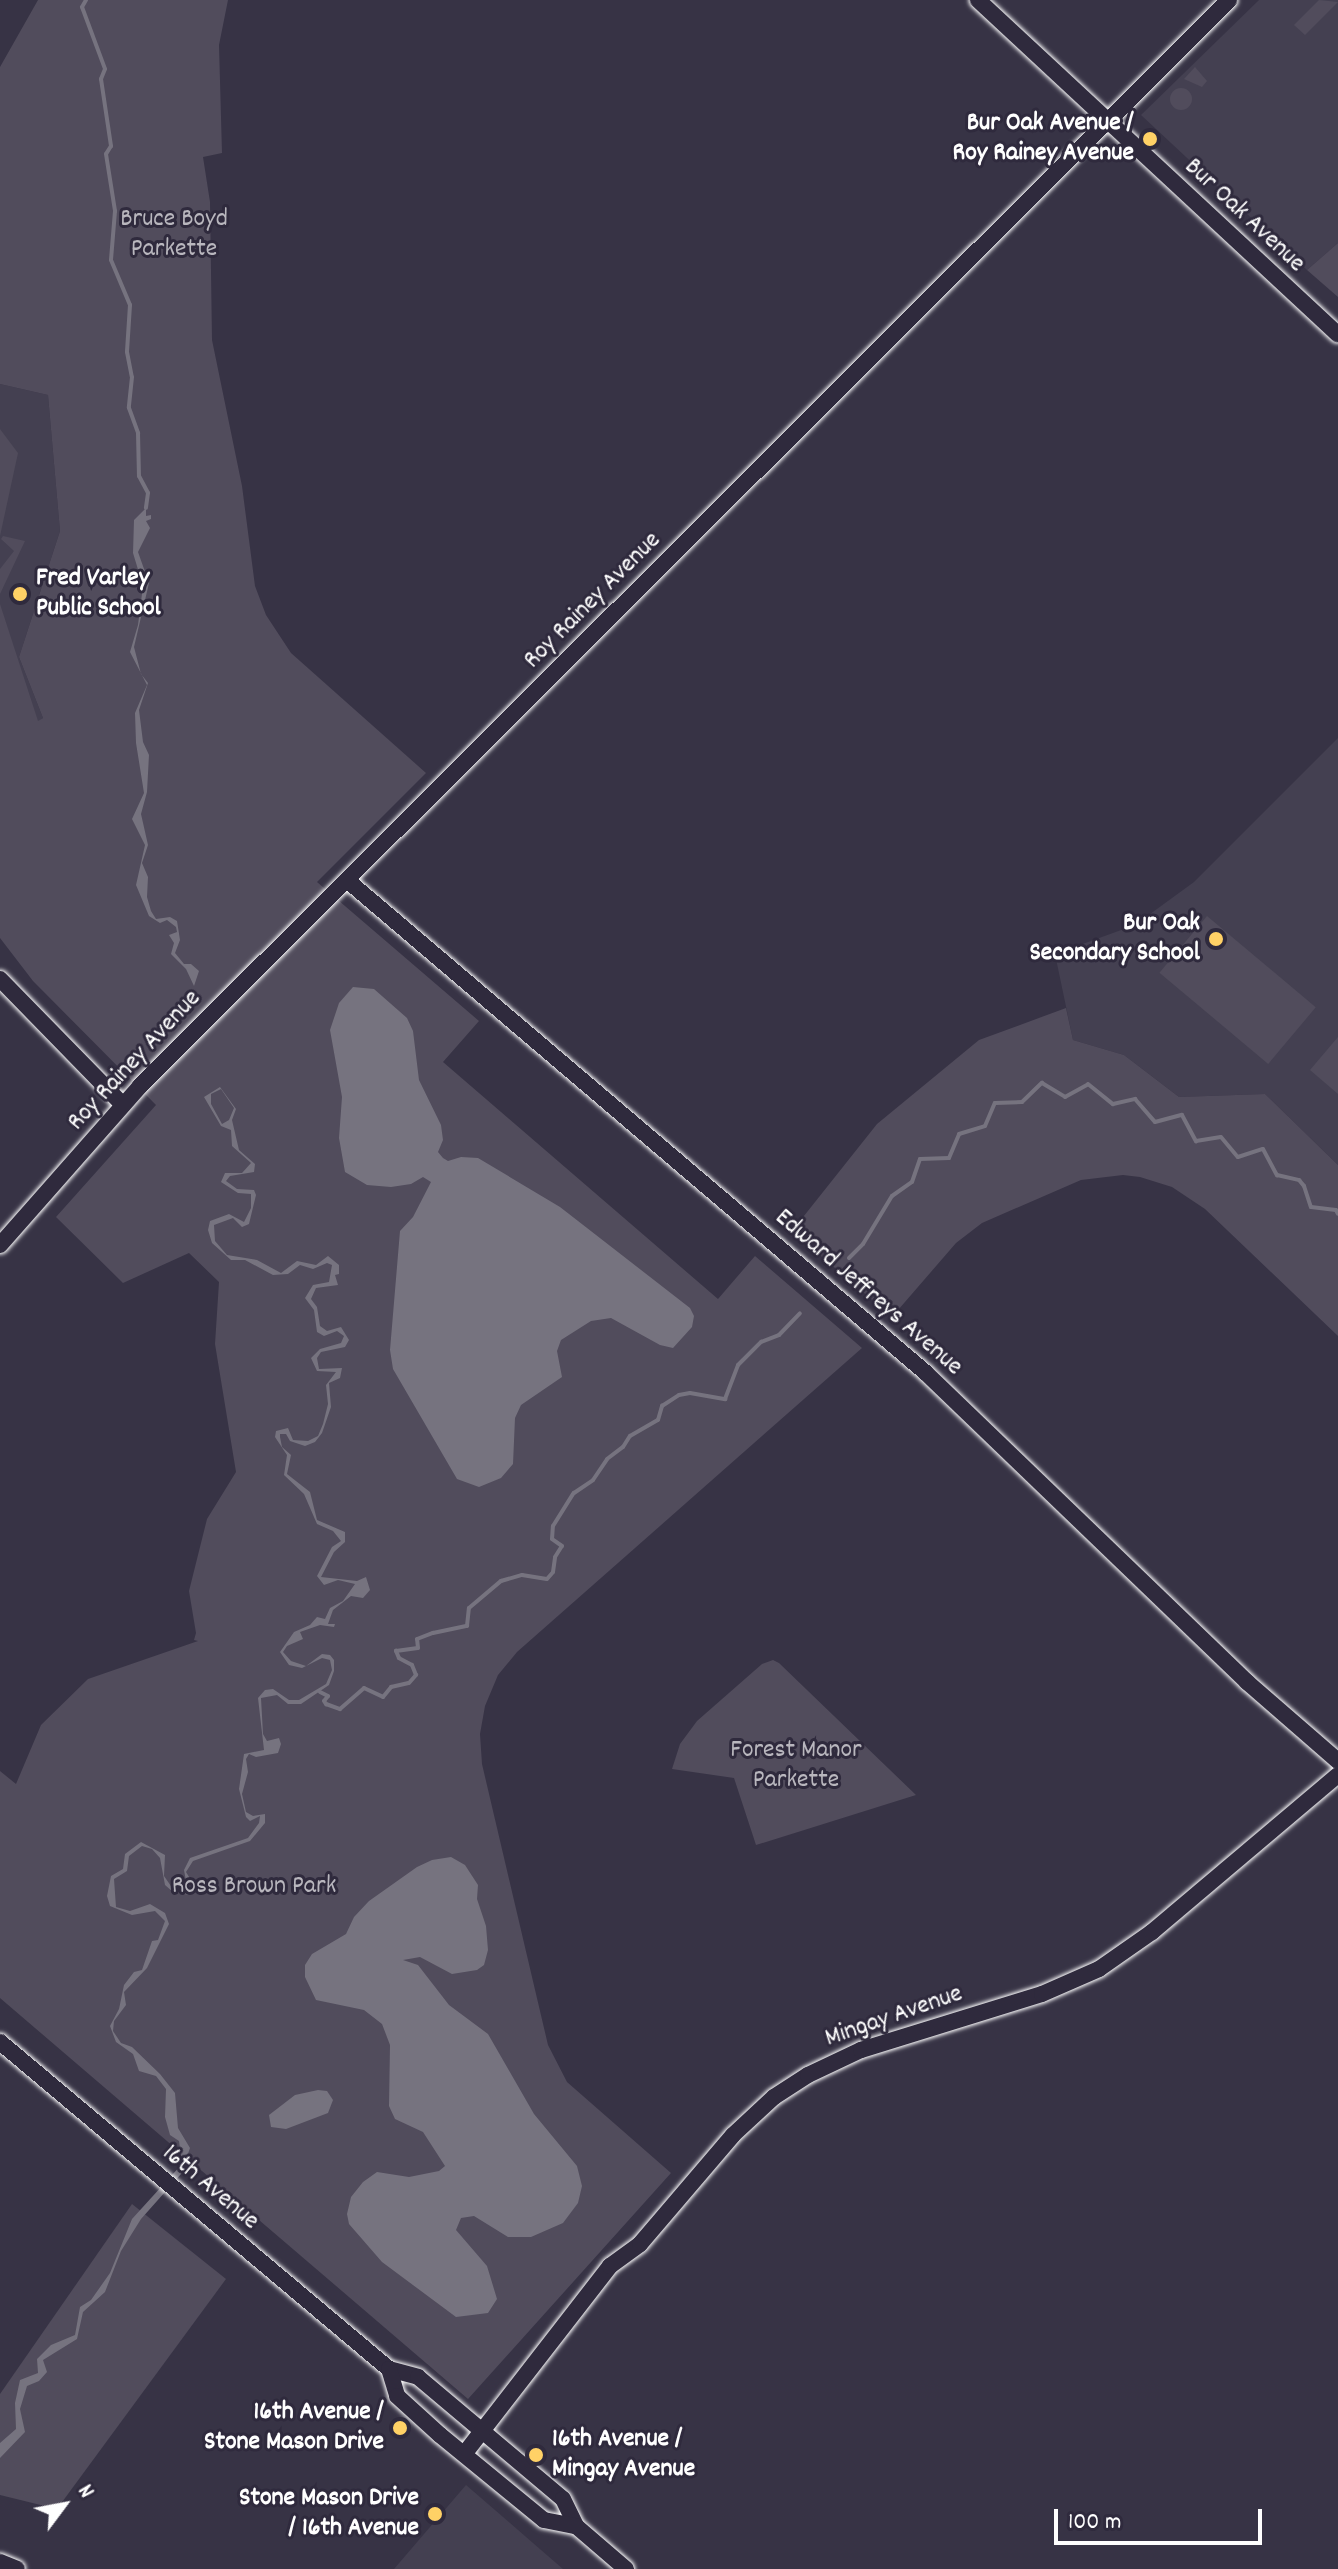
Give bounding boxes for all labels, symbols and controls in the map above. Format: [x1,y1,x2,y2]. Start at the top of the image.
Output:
place label: Bur Oak Avenue / Roy Rainey Avenue [953,108,1134,170]
marker: Bur Oak Avenue / Roy Rainey Avenue [1141,130,1159,148]
street label: Bur Oak Avenue [1177,152,1311,280]
park label: Bruce Boyd Parkette [120,204,228,266]
street label: Roy Rainey Avenue [518,526,668,676]
place label: Fred Varley Public School [36,563,161,624]
marker: Fred Varley Public School [11,585,29,603]
place label: Bur Oak Secondary School [1029,908,1200,970]
marker: Bur Oak Secondary School [1207,930,1225,948]
street label: Roy Rainey Avenue [62,984,208,1138]
street label: Edward Jeffreys Avenue [768,1203,968,1383]
park label: Forest Manor Parkette [730,1735,862,1796]
park label: Ross Brown Park [172,1871,336,1903]
street label: Mingay Avenue [821,1979,967,2055]
street label: 16th Avenue [155,2138,265,2238]
place label: 16th Avenue / Stone Mason Drive [204,2397,384,2458]
marker: 16th Avenue / Stone Mason Drive [391,2419,409,2437]
place label: 16th Avenue / Mingay Avenue [552,2424,695,2486]
marker: 16th Avenue / Mingay Avenue [527,2446,545,2464]
north arrow [24,2465,104,2545]
text: N [69,2479,101,2505]
place label: Stone Mason Drive / 16th Avenue [239,2483,419,2544]
scale bar [1058,2493,1266,2543]
marker: Stone Mason Drive / 16th Avenue [426,2505,444,2523]
text: 100 m [1068,2506,1121,2540]

